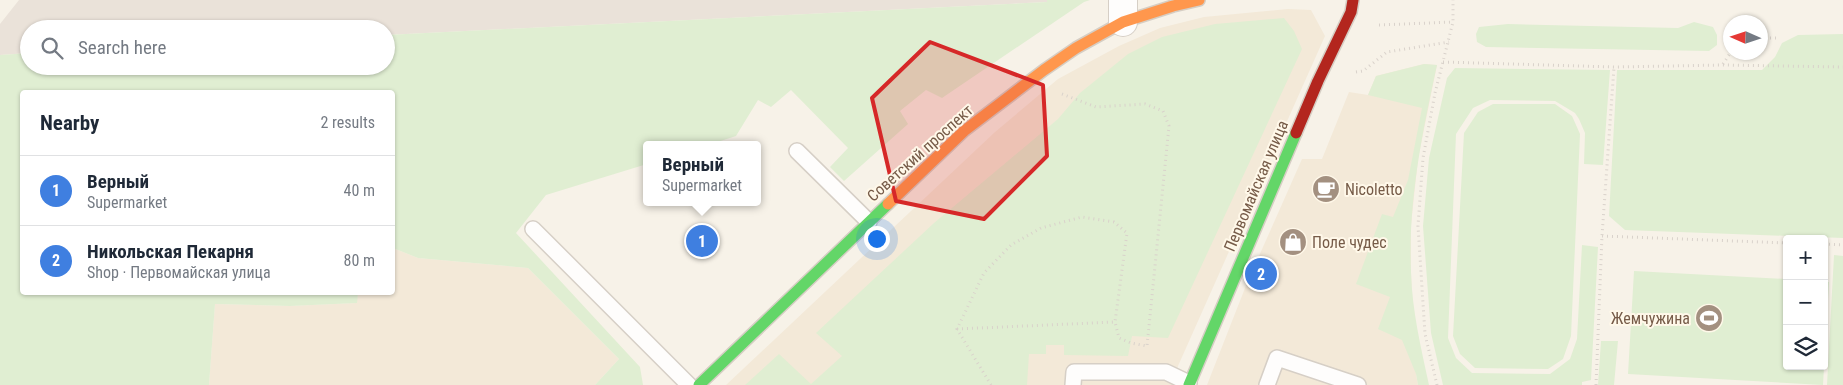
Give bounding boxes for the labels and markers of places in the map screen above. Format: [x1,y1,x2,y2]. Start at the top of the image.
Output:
cafe icon: Nicoletto [1311,174,1341,204]
place label: Nicoletto [1345,180,1403,199]
pin: 1 [686,222,718,260]
shop icon: Поле чудес [1278,227,1308,257]
place label: Поле чудес [1312,233,1387,252]
pin: 2 [1245,255,1277,293]
sports icon: Жемчужина [1694,303,1724,333]
place label: Жемчужина [1611,309,1690,328]

